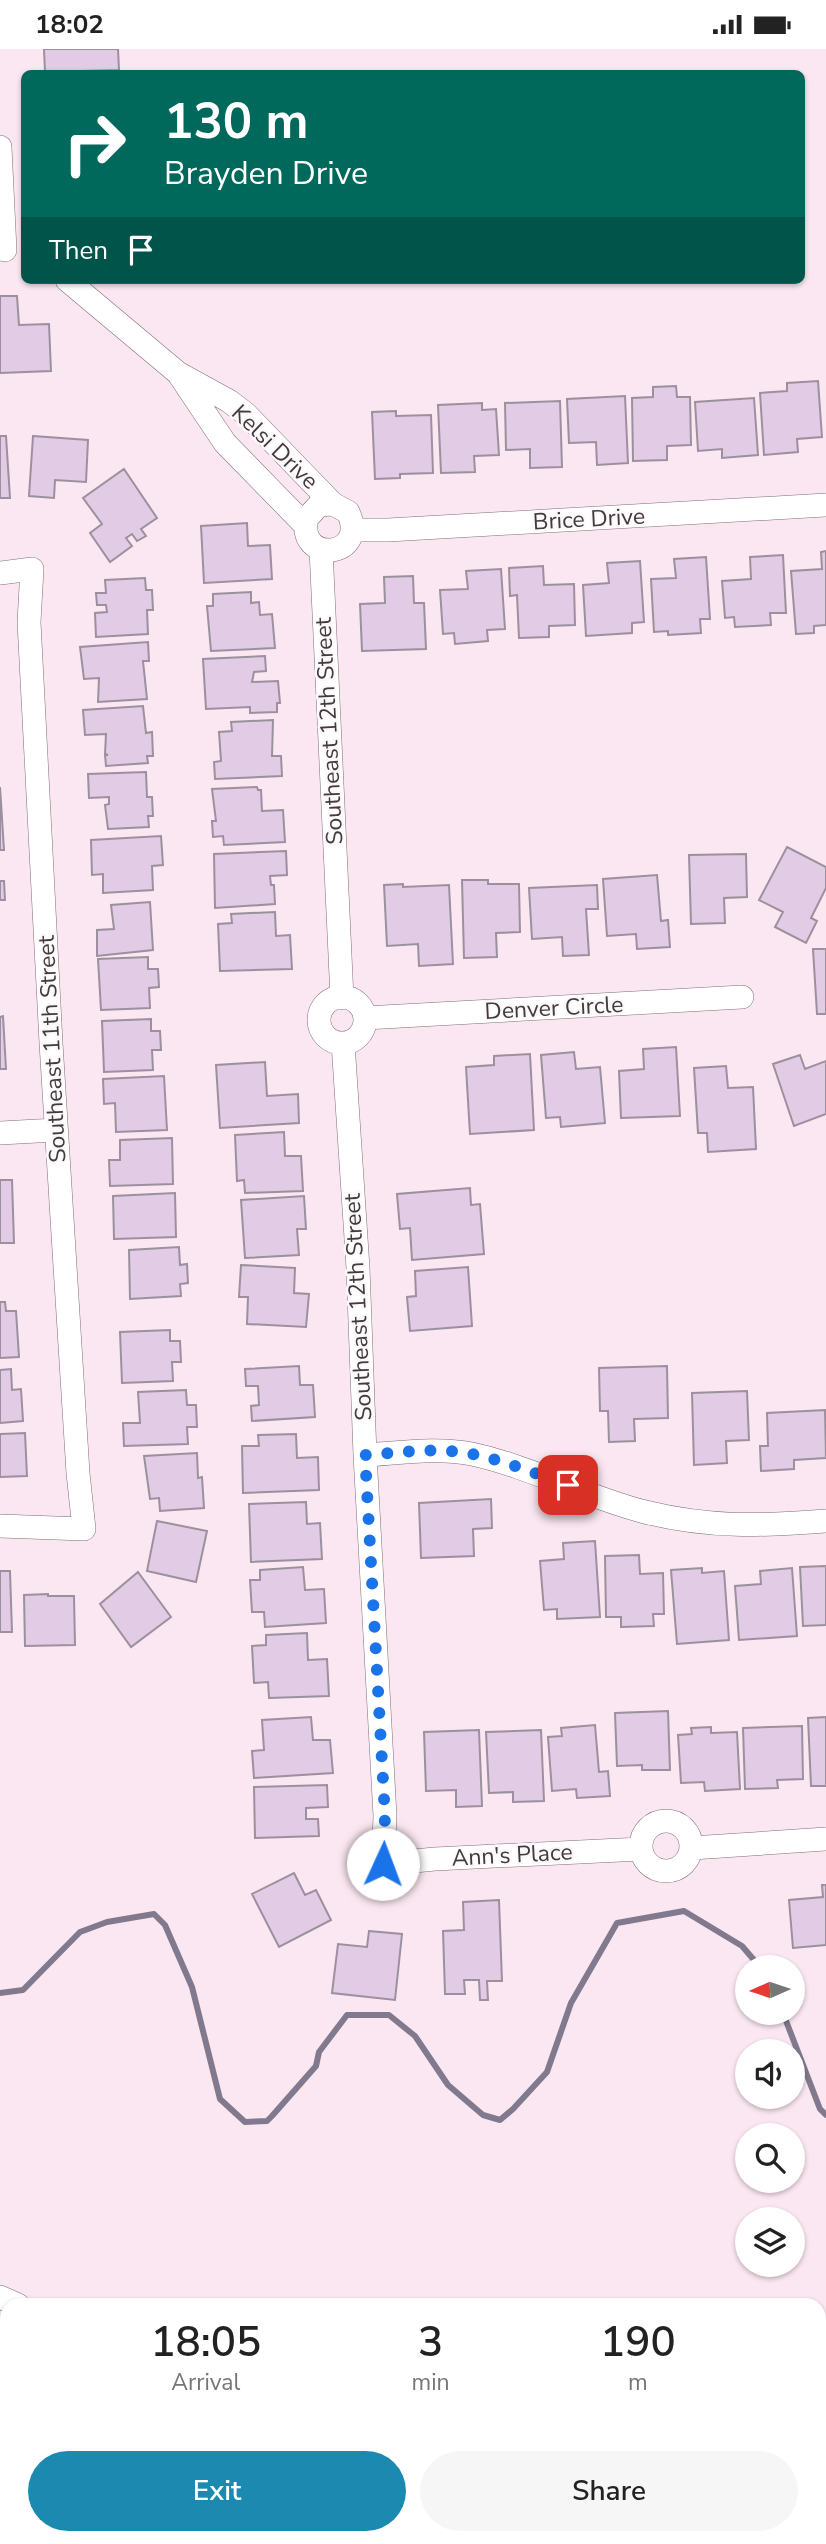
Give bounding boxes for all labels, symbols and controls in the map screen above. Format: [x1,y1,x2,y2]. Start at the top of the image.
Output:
text: 18:02 [35,7,104,42]
text: 130 m [164,88,308,155]
icon: right [49,98,140,189]
text: Brayden Drive [164,152,368,195]
icon: arrive [122,231,160,269]
text: Then [49,233,108,268]
street label: Kelsi Drive [225,398,325,496]
street label: Brice Drive [532,501,646,537]
street label: Southeast 12th Street [308,616,350,845]
street label: Southeast 11th Street [31,934,73,1163]
street label: Denver Circle [484,989,624,1027]
street label: Southeast 12th Street [337,1192,379,1421]
pin [538,1455,598,1515]
icon: arrive [549,1466,587,1504]
position arrow [346,1827,420,1901]
street label: Ann's Place [451,1836,573,1874]
north arrow [735,1955,805,2025]
map controls [735,1955,805,2277]
button: sound [735,2039,805,2109]
button: search [735,2123,805,2193]
button: layers [735,2207,805,2277]
text: 18:05 [150,2314,261,2371]
text: 3 [418,2314,443,2371]
text: 190 [600,2314,676,2371]
text: Arrival [171,2367,240,2398]
text: min [412,2367,450,2398]
text: m [628,2367,648,2398]
button: Exit [28,2451,406,2531]
button: Share [420,2451,798,2531]

